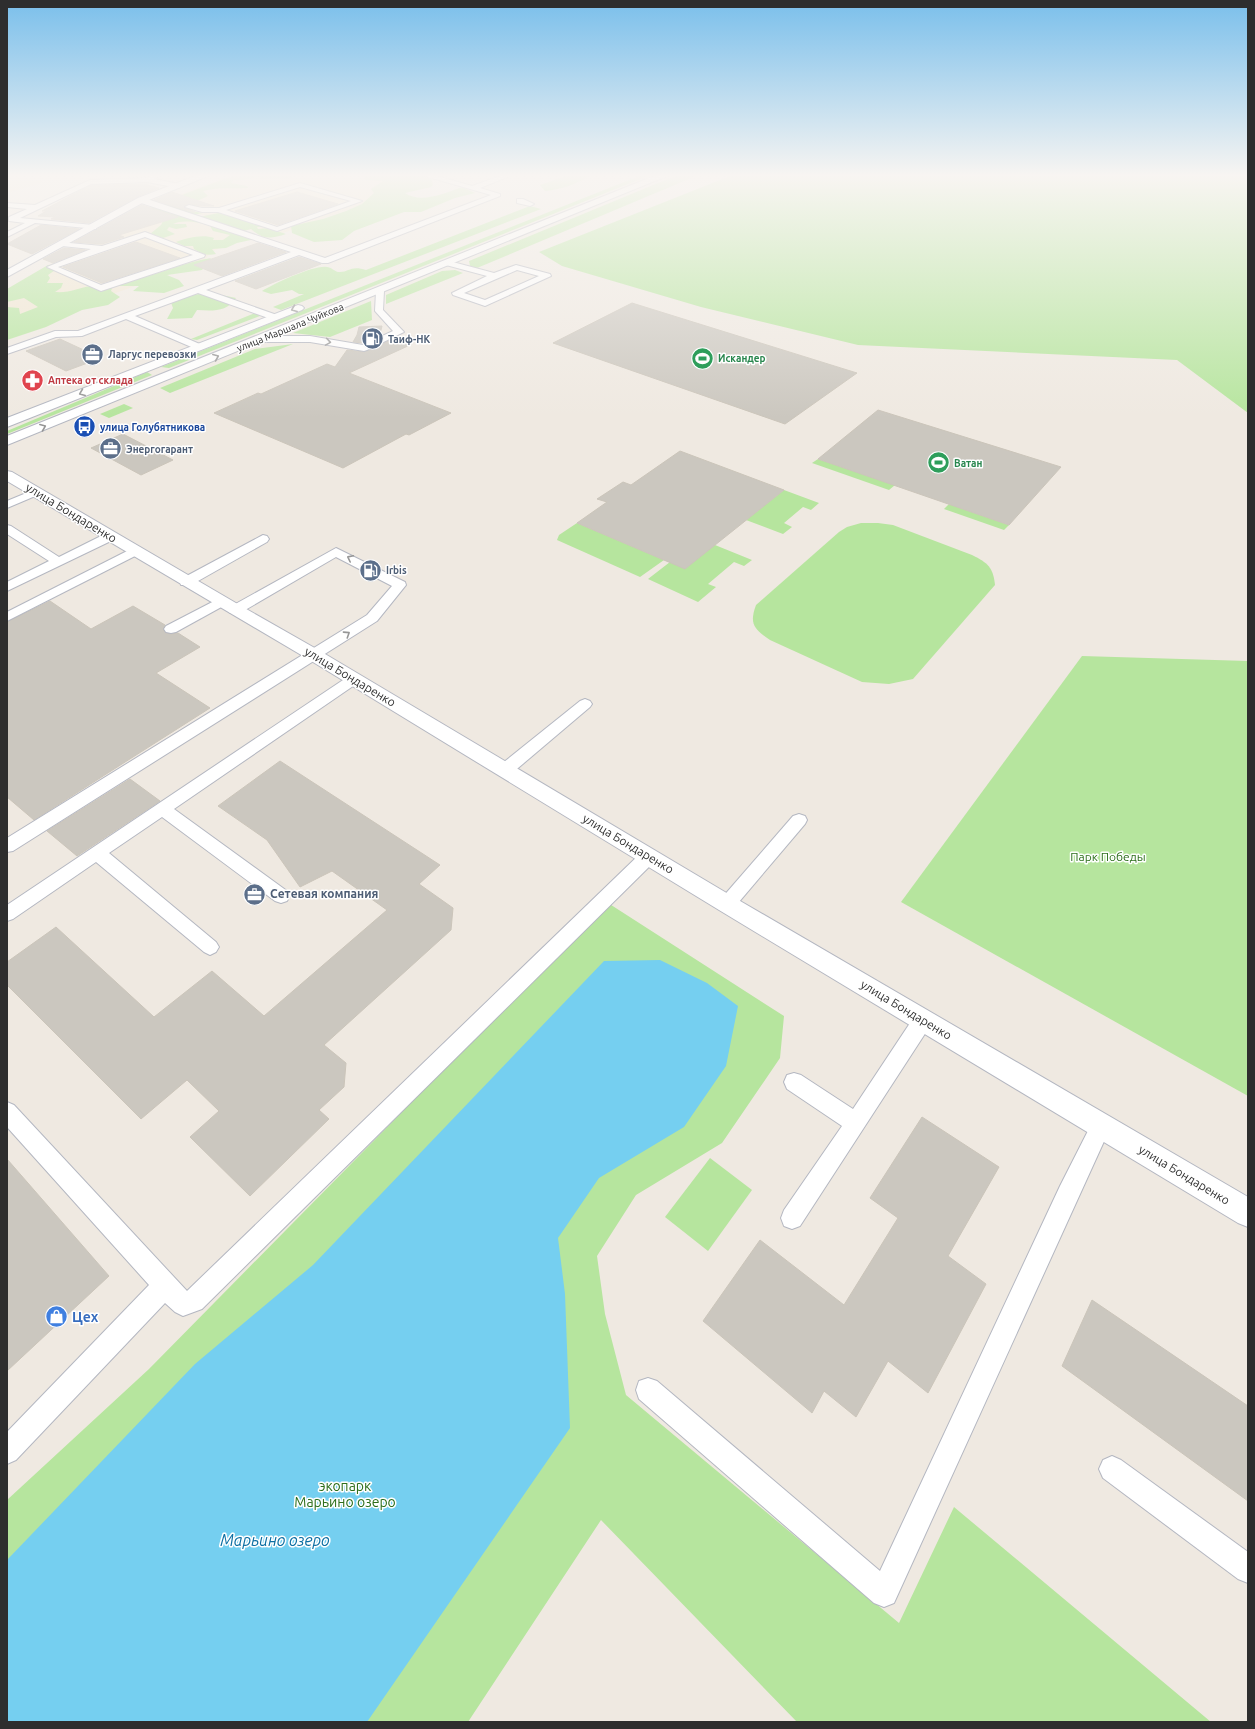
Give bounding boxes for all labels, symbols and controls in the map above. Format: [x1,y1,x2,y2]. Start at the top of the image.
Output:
street label: улица Маршала Чуйкова [235,301,345,354]
one-way arrow [291,304,299,312]
fuel station icon: Таиф-НК [359,326,385,352]
place label: Таиф-НК [388,334,430,345]
one-way arrow [325,337,331,346]
office icon: Ларгус перевозки [79,341,105,367]
sports icon: Искандер [689,345,715,371]
place label: Ларгус перевозки [108,349,196,360]
place label: Искандер [718,353,766,364]
one-way arrow [211,354,219,362]
pharmacy icon: Аптека от склада [20,367,46,393]
place label: Аптека от склада [48,375,133,386]
one-way arrow [79,388,87,396]
bus stop icon: улица Голубятникова [71,414,97,440]
place label: улица Голубятникова [100,422,205,433]
one-way arrow [40,423,47,431]
office icon: Энергогарант [98,436,124,462]
place label: Энергогарант [126,444,193,455]
sports icon: Ватан [926,450,952,476]
place label: Ватан [954,458,983,469]
street label: улица Бондаренко [23,480,119,545]
one-way arrow [347,556,354,563]
fuel station icon: Irbis [357,557,383,583]
place label: Irbis [386,565,407,576]
one-way arrow [343,631,350,638]
street label: улица Бондаренко [302,644,398,709]
street label: улица Бондаренко [580,811,676,876]
park label: Парк Победы [1070,850,1146,863]
office icon: Сетевая компания [241,881,267,907]
place label: Сетевая компания [270,887,378,900]
street label: улица Бондаренко [858,977,954,1042]
street label: улица Бондаренко [1136,1142,1232,1207]
shop icon: Цех [43,1304,69,1330]
place label: Цех [72,1309,99,1325]
park label: экопарк Марьино озеро [294,1478,396,1510]
water label: Марьино озеро [220,1531,330,1549]

